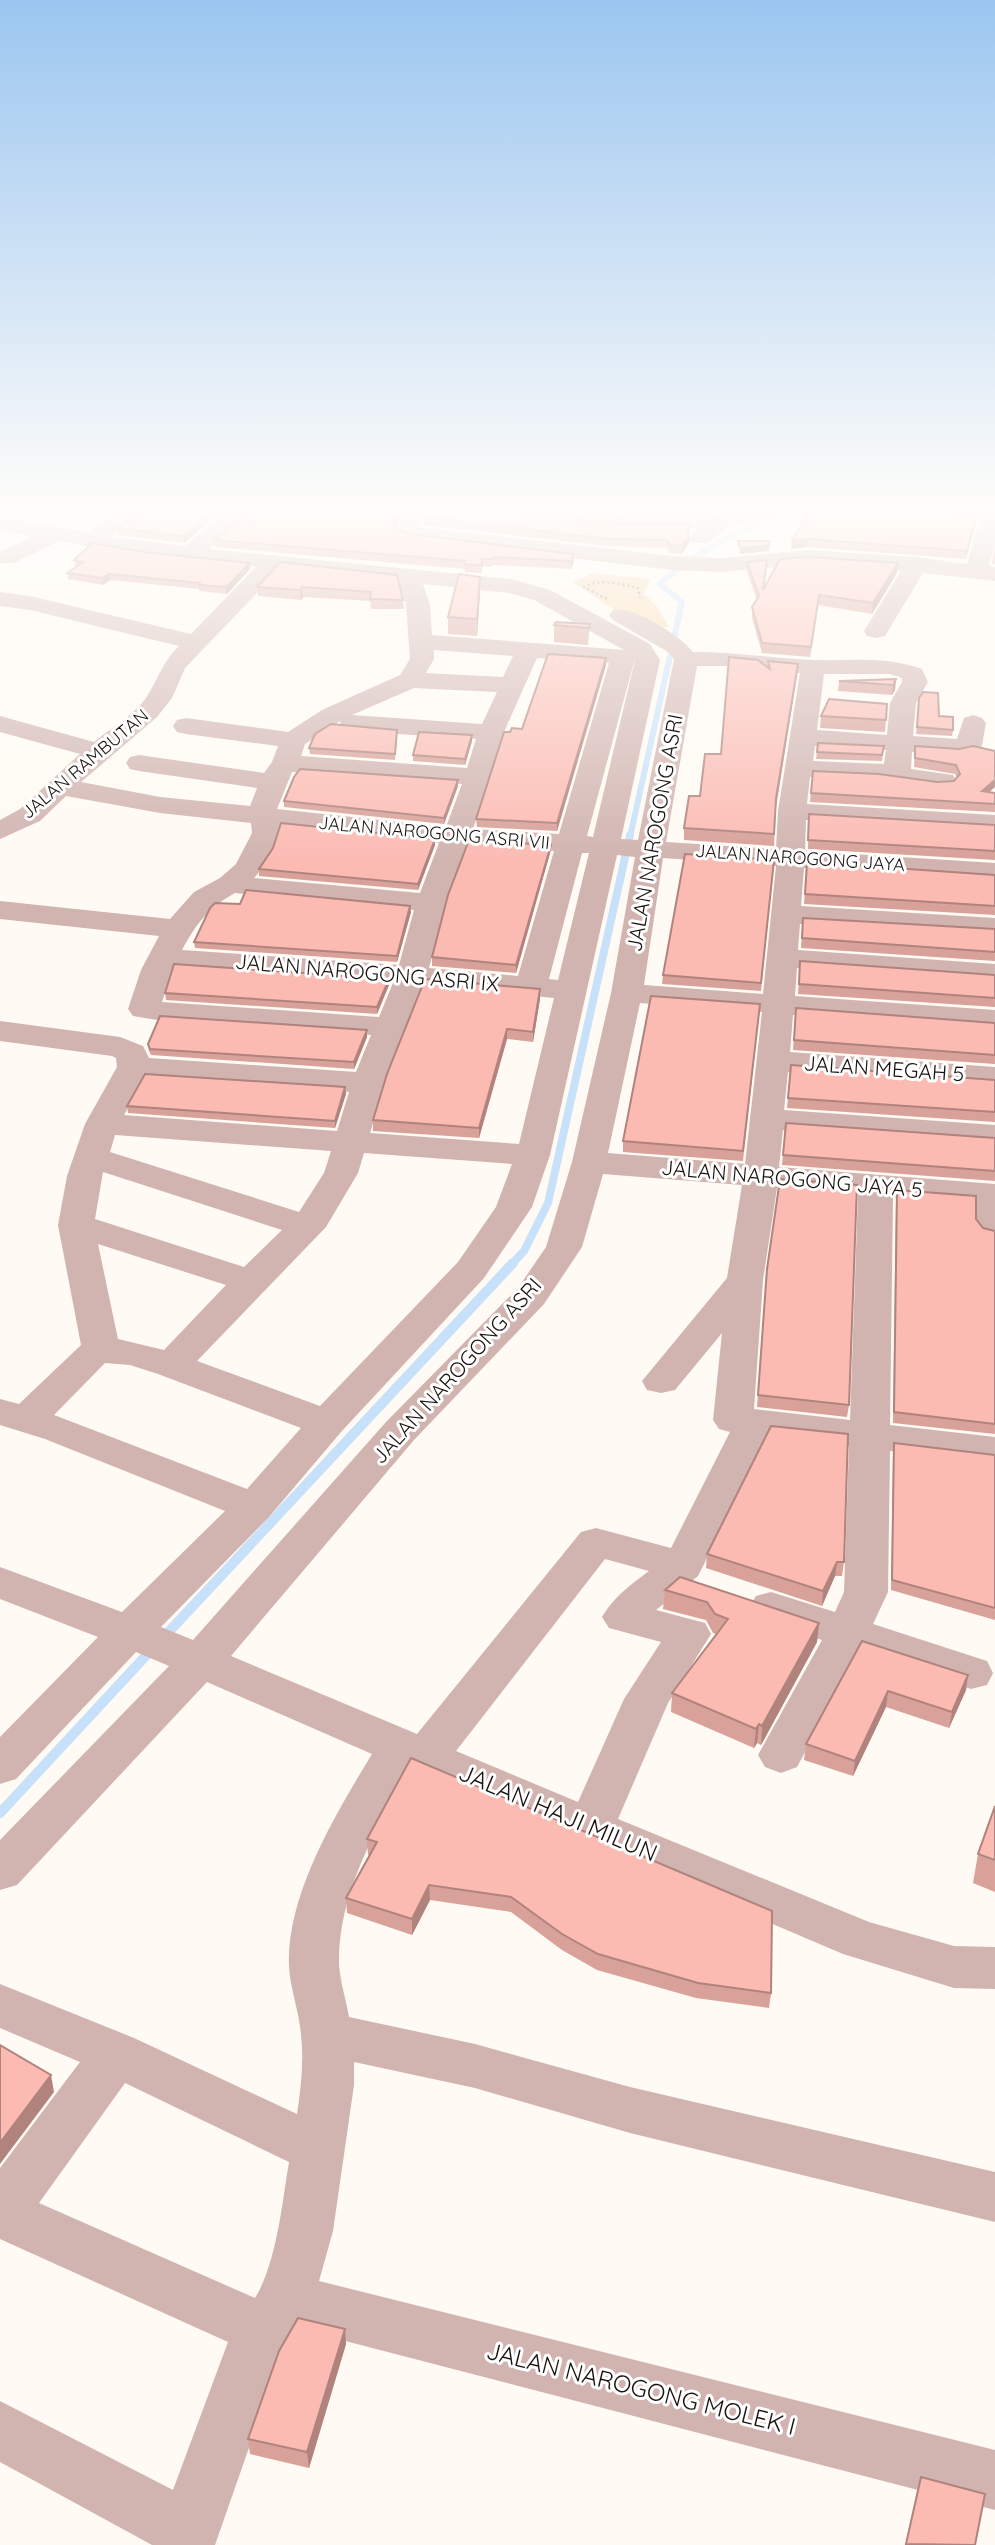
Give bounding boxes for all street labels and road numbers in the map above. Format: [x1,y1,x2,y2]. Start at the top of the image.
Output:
street label: JALAN RAMBUTAN [16,704,153,823]
street label: JALAN NAROGONG ASRI [620,712,688,954]
street label: JALAN NAROGONG ASRI VII [317,811,551,854]
street label: JALAN NAROGONG JAYA [694,839,906,876]
street label: JALAN NAROGONG ASRI IX [234,948,500,997]
street label: JALAN MEGAH 5 [803,1049,965,1087]
street label: JALAN NAROGONG JAYA 5 [660,1154,924,1202]
street label: JALAN NAROGONG ASRI [366,1272,547,1469]
street label: JALAN HAJI MILUN [454,1757,662,1868]
street label: JALAN NAROGONG MOLEK I [484,2335,799,2441]

